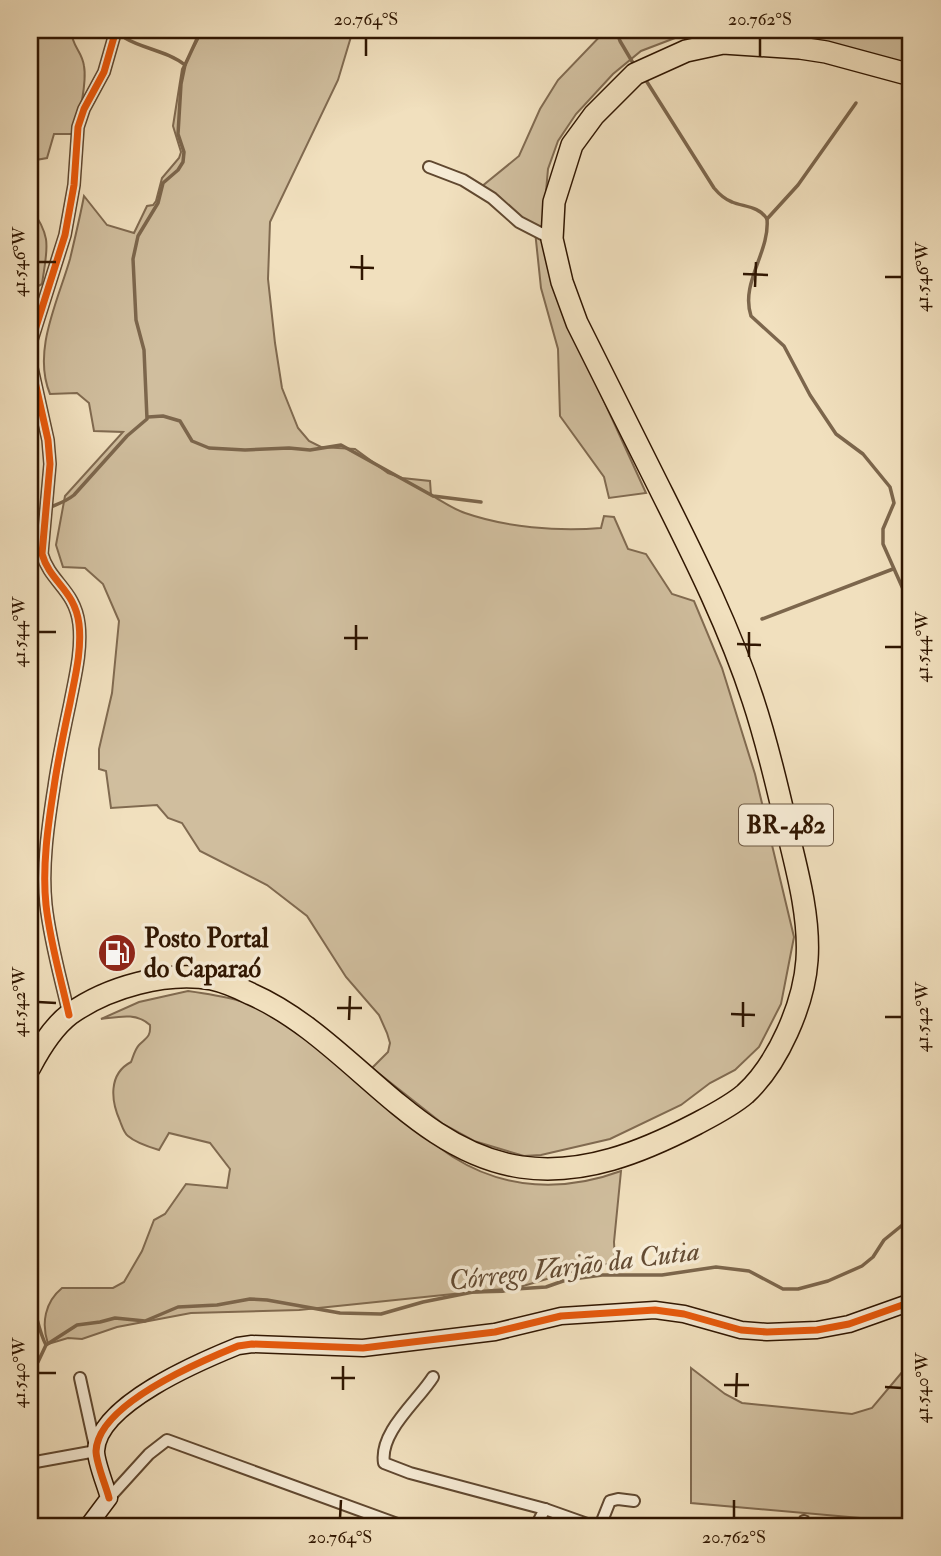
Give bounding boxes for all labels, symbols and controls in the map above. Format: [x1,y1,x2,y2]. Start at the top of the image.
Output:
text: 20.764°S [334,8,398,31]
text: 20.762°S [728,8,792,31]
text: 41.546°W [8,226,31,297]
text: 41.546°W [911,241,934,312]
text: 41.544°W [8,596,31,667]
text: 41.544°W [911,611,934,682]
road number: BR-482 [739,804,833,846]
place label: Posto Portal do Caparaó [144,923,269,986]
fuel station icon: Posto Portal do Caparaó [96,932,138,974]
text: 41.542°W [8,966,31,1037]
text: 41.542°W [911,981,934,1052]
water label: Córrego Varjão da Cutia [447,1234,702,1299]
text: 41.540°W [8,1337,31,1408]
text: 41.540°W [911,1352,934,1423]
text: 20.764°S [308,1526,372,1549]
text: 20.762°S [702,1526,766,1549]

